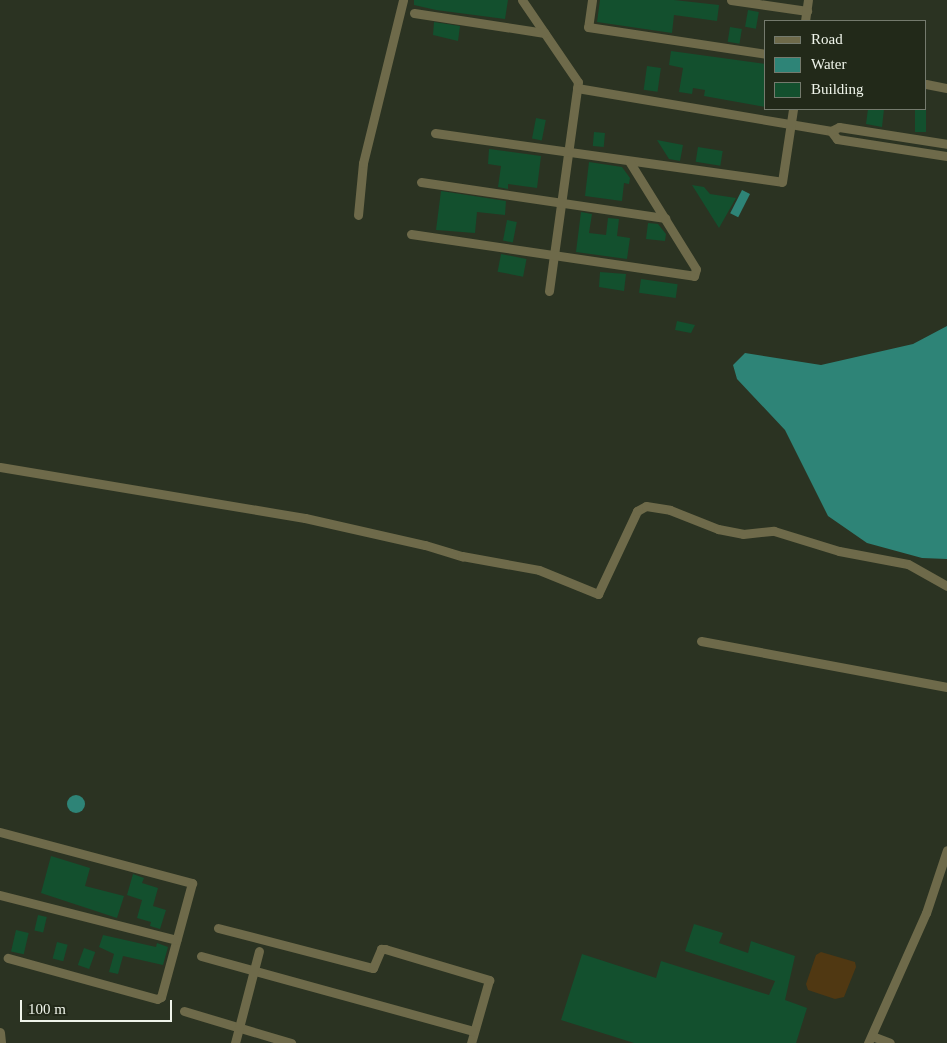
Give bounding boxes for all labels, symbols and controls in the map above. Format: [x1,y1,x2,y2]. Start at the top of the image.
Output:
legend [764,20,927,110]
text: Road [811,31,843,47]
text: Water [811,56,846,72]
text: Building [811,81,864,97]
scale bar [22,990,175,1022]
text: 100 m [28,1001,66,1017]

